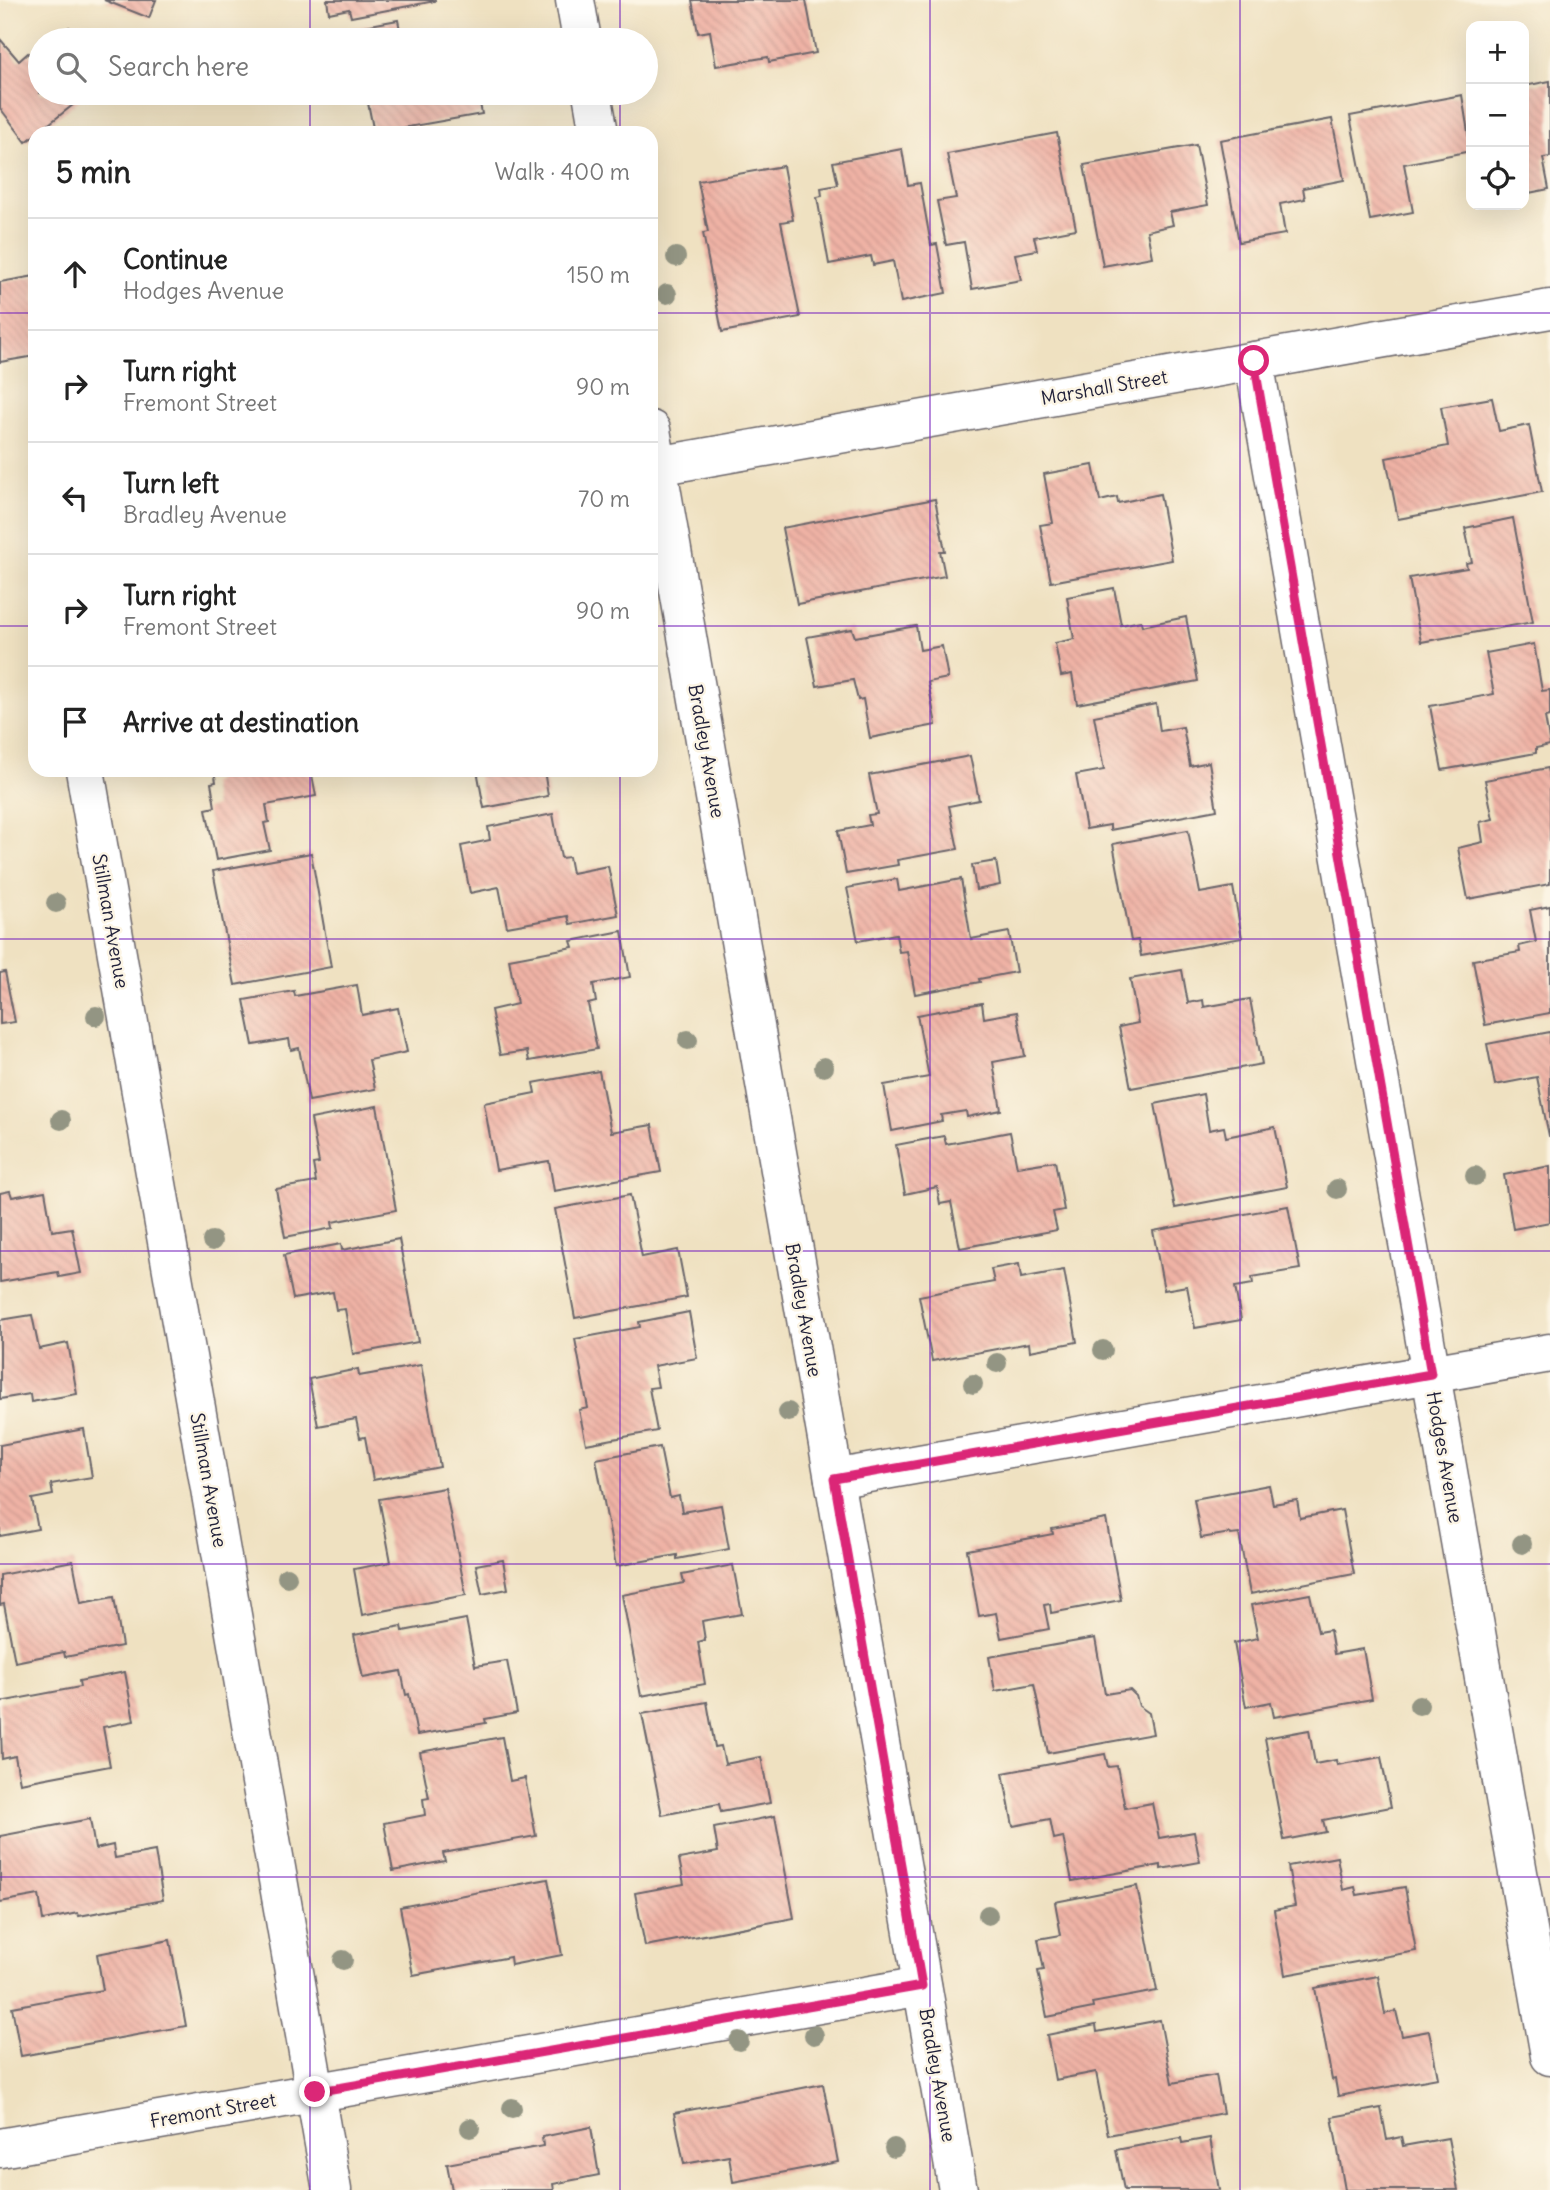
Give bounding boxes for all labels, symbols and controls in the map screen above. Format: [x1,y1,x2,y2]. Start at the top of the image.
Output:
map controls [1466,21,1529,210]
button: + [1466,21,1529,84]
search box [28,28,658,105]
icon: search [52,48,90,86]
text: Search here [108,50,249,83]
button: − [1466,84,1529,147]
button: locate [1466,147,1529,210]
text: 5 min [56,153,131,191]
text: Walk · 400 m [495,157,630,186]
text: Continue [123,243,228,276]
icon: ahead [56,255,94,293]
text: 150 m [567,260,630,289]
text: Hodges Avenue [123,276,284,305]
route start [1238,345,1269,376]
text: Turn right [123,355,236,388]
street label: Marshall Street [1039,364,1169,410]
icon: right [56,367,94,405]
text: 90 m [576,372,630,401]
text: Fremont Street [123,388,277,417]
text: Turn left [123,467,219,500]
icon: left [56,479,94,517]
text: 70 m [578,484,630,513]
text: Bradley Avenue [123,500,287,529]
text: Turn right [123,579,236,612]
icon: right [56,591,94,629]
text: 90 m [576,596,630,625]
text: Fremont Street [123,612,277,641]
street label: Bradley Avenue [683,682,731,820]
icon: arrive [56,703,94,741]
text: Arrive at destination [123,706,359,739]
street label: Stillman Avenue [87,852,135,990]
street label: Bradley Avenue [780,1241,828,1379]
street label: Hodges Avenue [1422,1389,1468,1525]
street label: Stillman Avenue [185,1411,233,1549]
street label: Bradley Avenue [914,2006,962,2144]
route end [299,2076,330,2107]
street label: Fremont Street [148,2087,278,2133]

